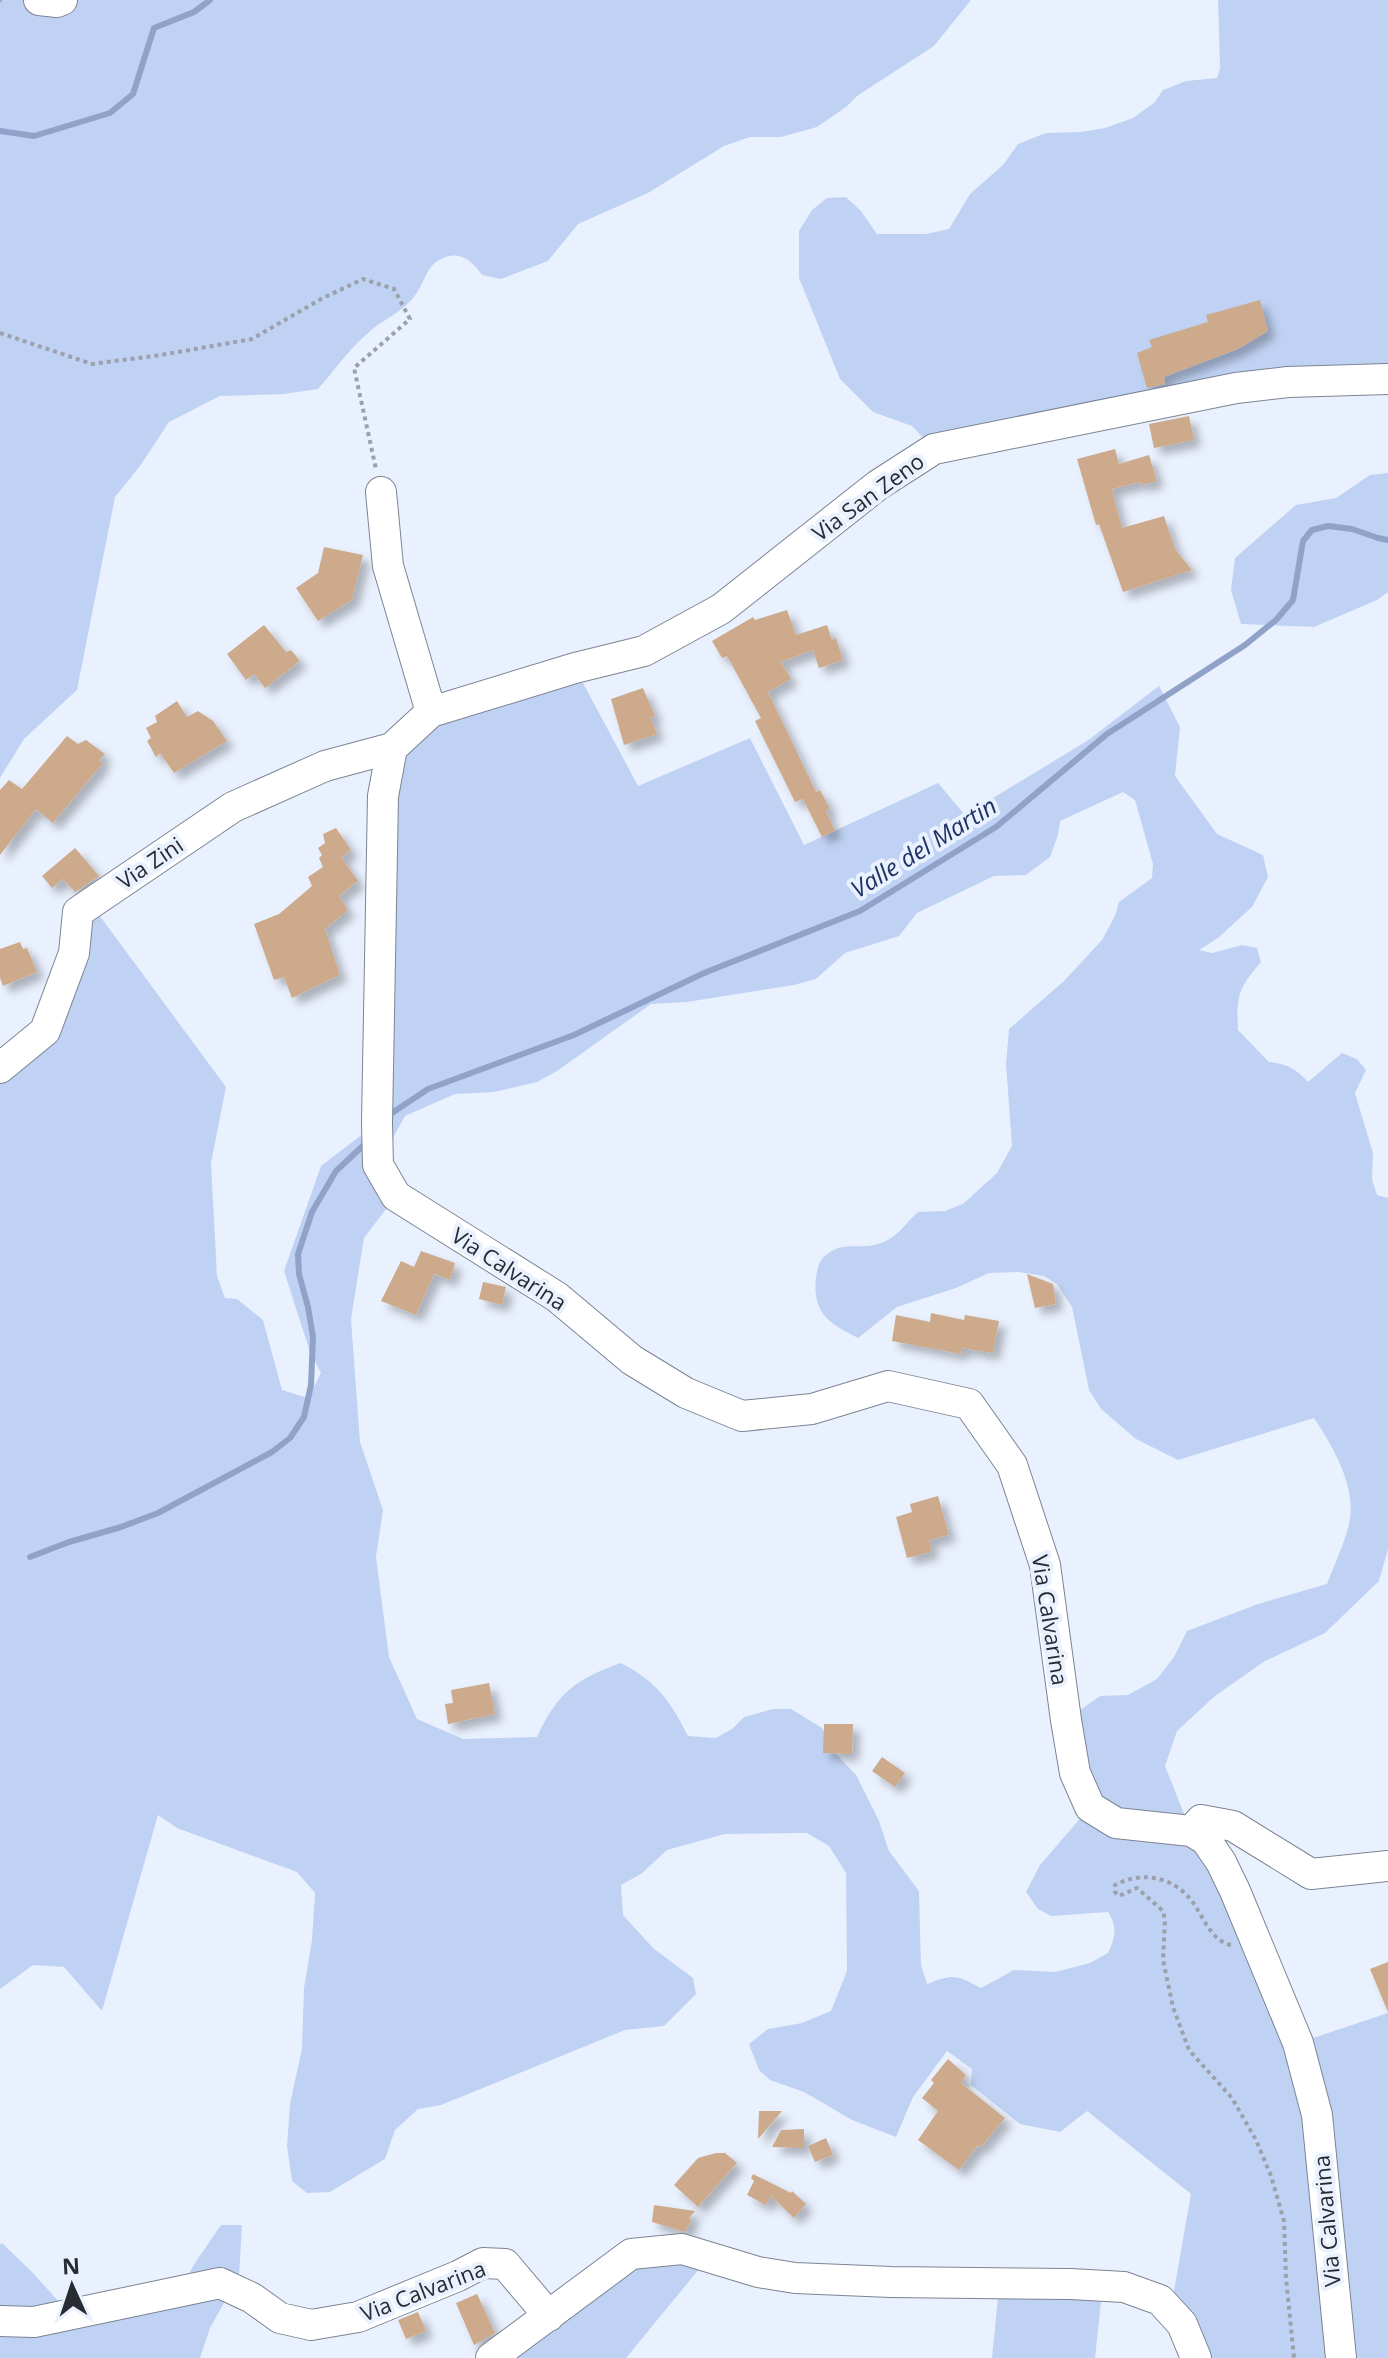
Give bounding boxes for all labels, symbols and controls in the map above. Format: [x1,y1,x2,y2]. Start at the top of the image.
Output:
street label: Via San Zeno [805,445,930,547]
water label: Valle del Martin [844,789,1002,905]
street label: Via Zini [110,829,188,895]
street label: Via Calvarina [446,1220,573,1317]
street label: Via Calvarina [1026,1552,1076,1687]
street label: Via Calvarina [1305,2154,1347,2288]
north arrow [32,2246,112,2326]
text: N [61,2250,81,2280]
street label: Via Calvarina [356,2252,490,2328]

